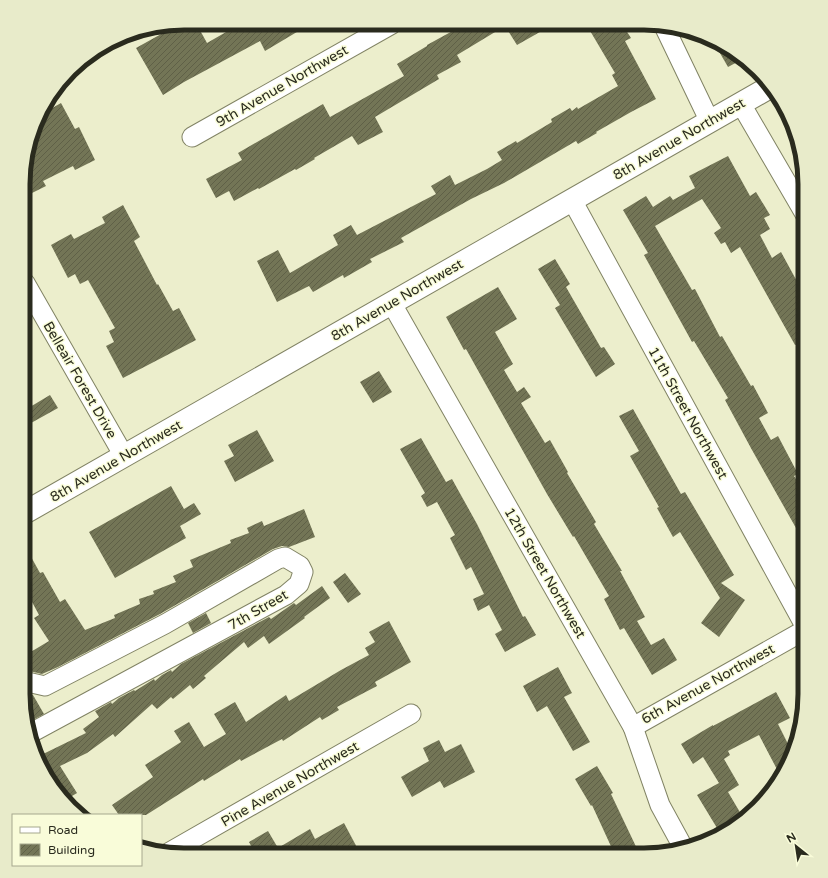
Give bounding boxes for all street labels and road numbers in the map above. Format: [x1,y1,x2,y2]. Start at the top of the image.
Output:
street label: 9th Avenue Northwest [213,41,352,131]
street label: 8th Avenue Northwest [610,94,749,184]
street label: 8th Avenue Northwest [328,255,467,345]
street label: Belleair Forest Drive [40,318,121,442]
street label: 11th Street Northwest [645,344,732,483]
street label: 8th Avenue Northwest [47,416,186,506]
street label: 12th Street Northwest [501,505,590,642]
street label: 7th Street [225,586,292,634]
street label: 6th Avenue Northwest [638,640,778,728]
street label: Pine Avenue Northwest [218,737,362,830]

